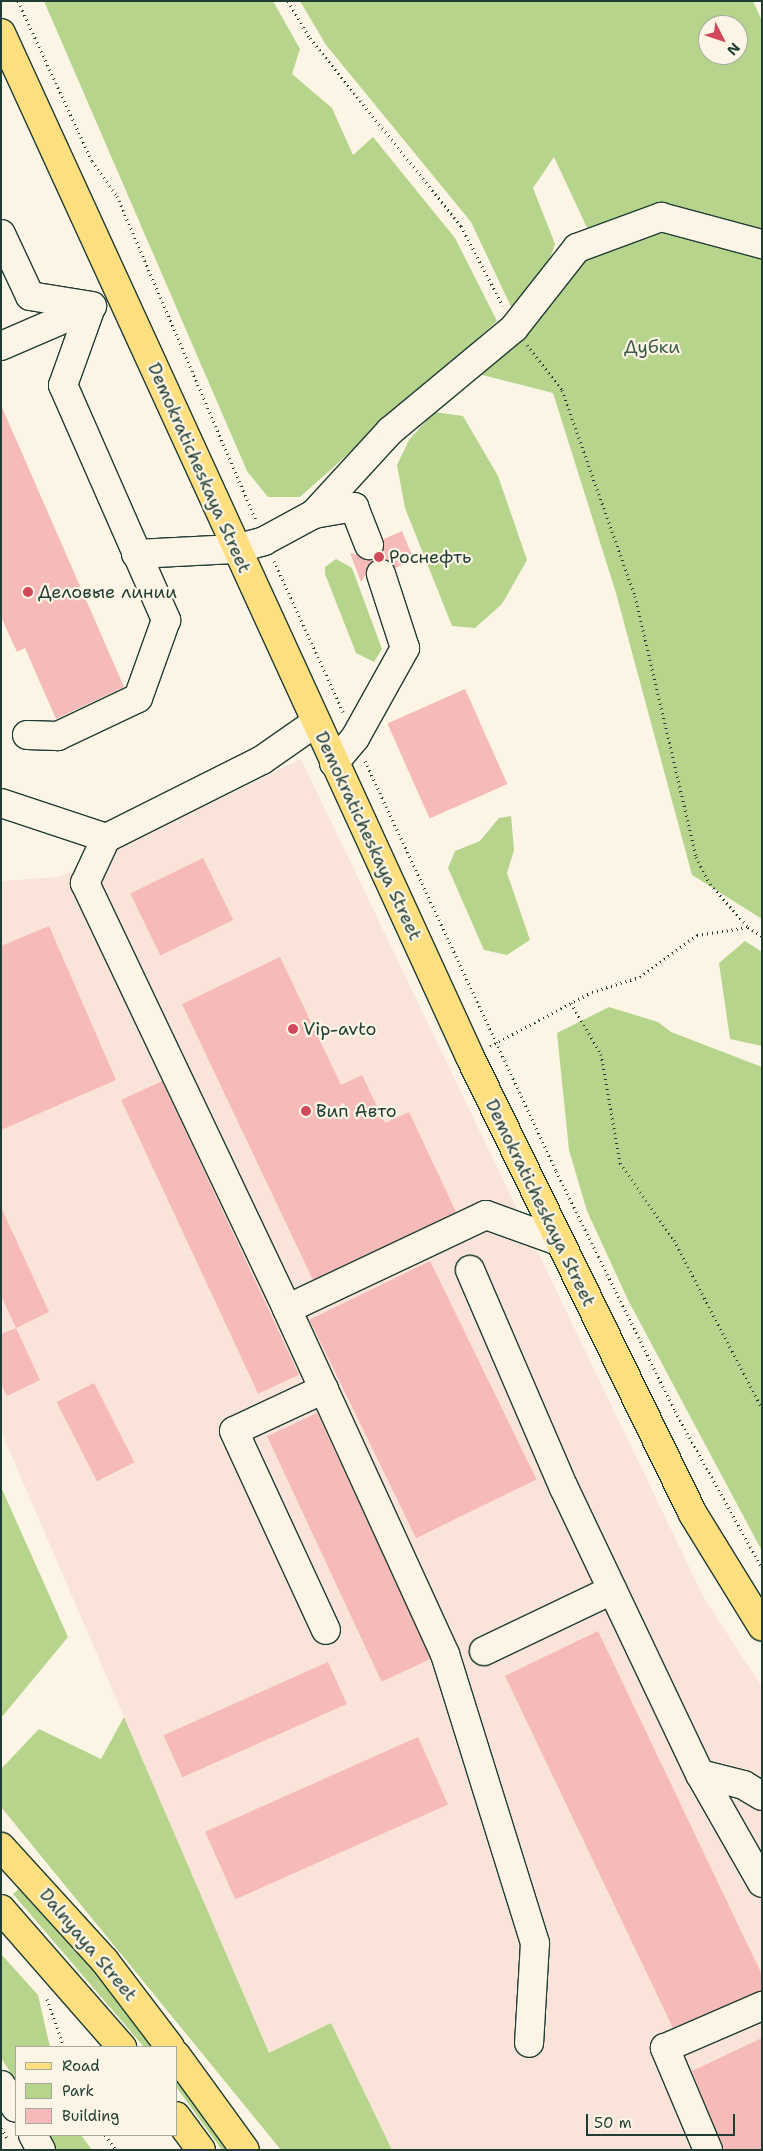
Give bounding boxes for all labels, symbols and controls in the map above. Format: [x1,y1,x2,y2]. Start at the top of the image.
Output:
north arrow [698,15,748,65]
text: N [723,39,744,59]
park label: Дубки [624,336,680,358]
street label: Demokraticheskaya Street [143,360,255,576]
place label: Роснефть [389,546,471,568]
marker: Роснефть [373,551,385,563]
place label: Деловые линии [38,581,177,603]
marker: Деловые линии [22,586,34,598]
street label: Demokraticheskaya Street [310,728,426,944]
place label: Vip-avto [303,1018,376,1040]
marker: Vip-avto [287,1023,299,1035]
street label: Demokraticheskaya Street [480,1096,600,1310]
place label: Вип Авто [316,1100,397,1122]
marker: Вип Авто [300,1105,312,1117]
street label: Dalnyaya Street [35,1884,141,2006]
legend [15,2046,178,2136]
text: Road [62,2056,100,2076]
text: Park [62,2081,94,2101]
scale bar [588,2104,737,2136]
text: Building [62,2106,119,2126]
text: 50 m [594,2113,632,2133]

